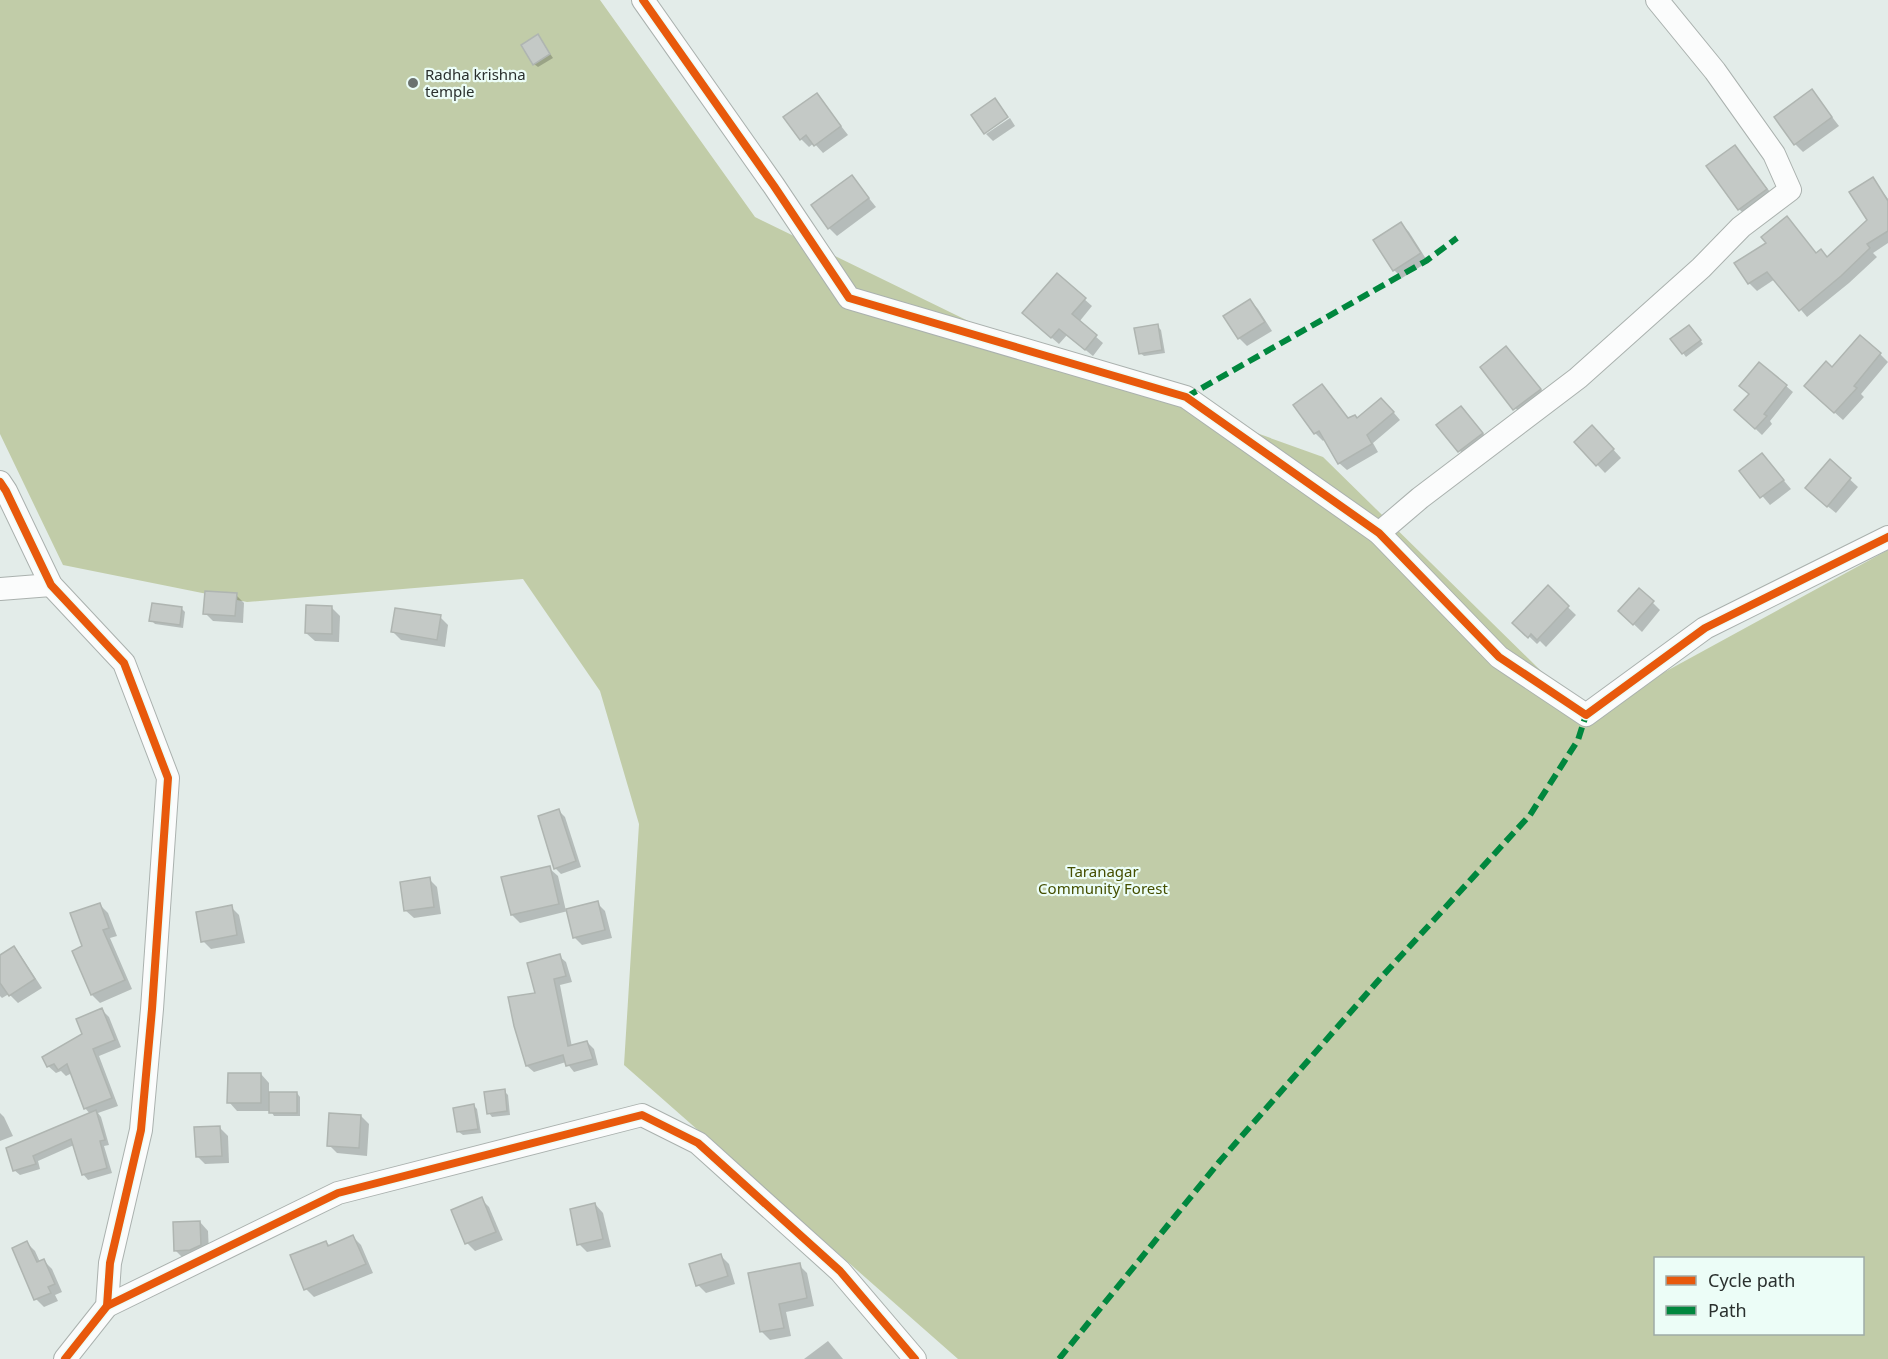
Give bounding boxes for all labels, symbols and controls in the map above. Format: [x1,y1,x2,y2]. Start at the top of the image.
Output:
place label: Radha krishna temple [425,64,526,101]
marker: Radha krishna temple [406,76,420,90]
park label: Taranagar Community Forest [1038,861,1168,898]
legend [1654,1257,1864,1335]
text: Cycle path [1708,1268,1795,1292]
text: Path [1708,1298,1747,1322]

